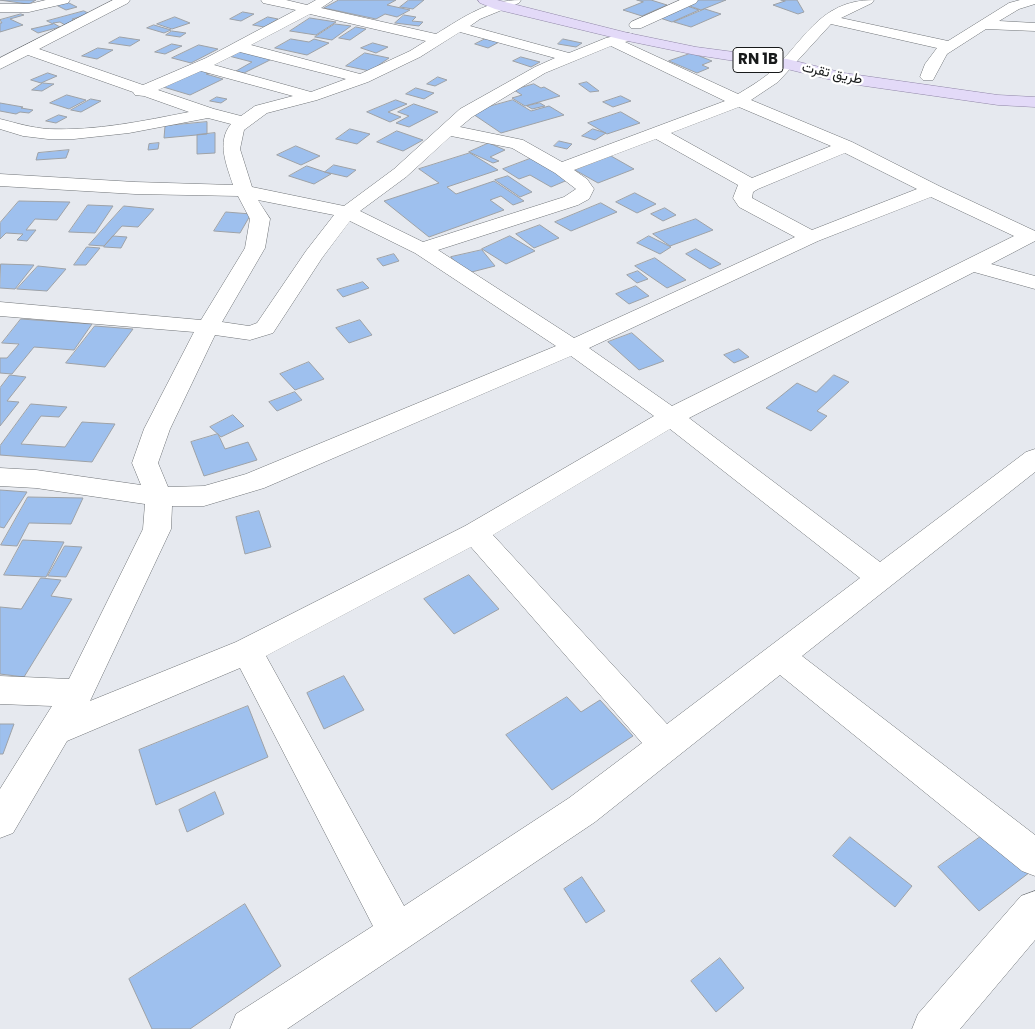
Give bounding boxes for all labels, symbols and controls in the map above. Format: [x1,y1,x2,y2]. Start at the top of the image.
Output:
road number: RN 1B [733,48,783,72]
street label: طريق تقرت [800,59,864,89]

